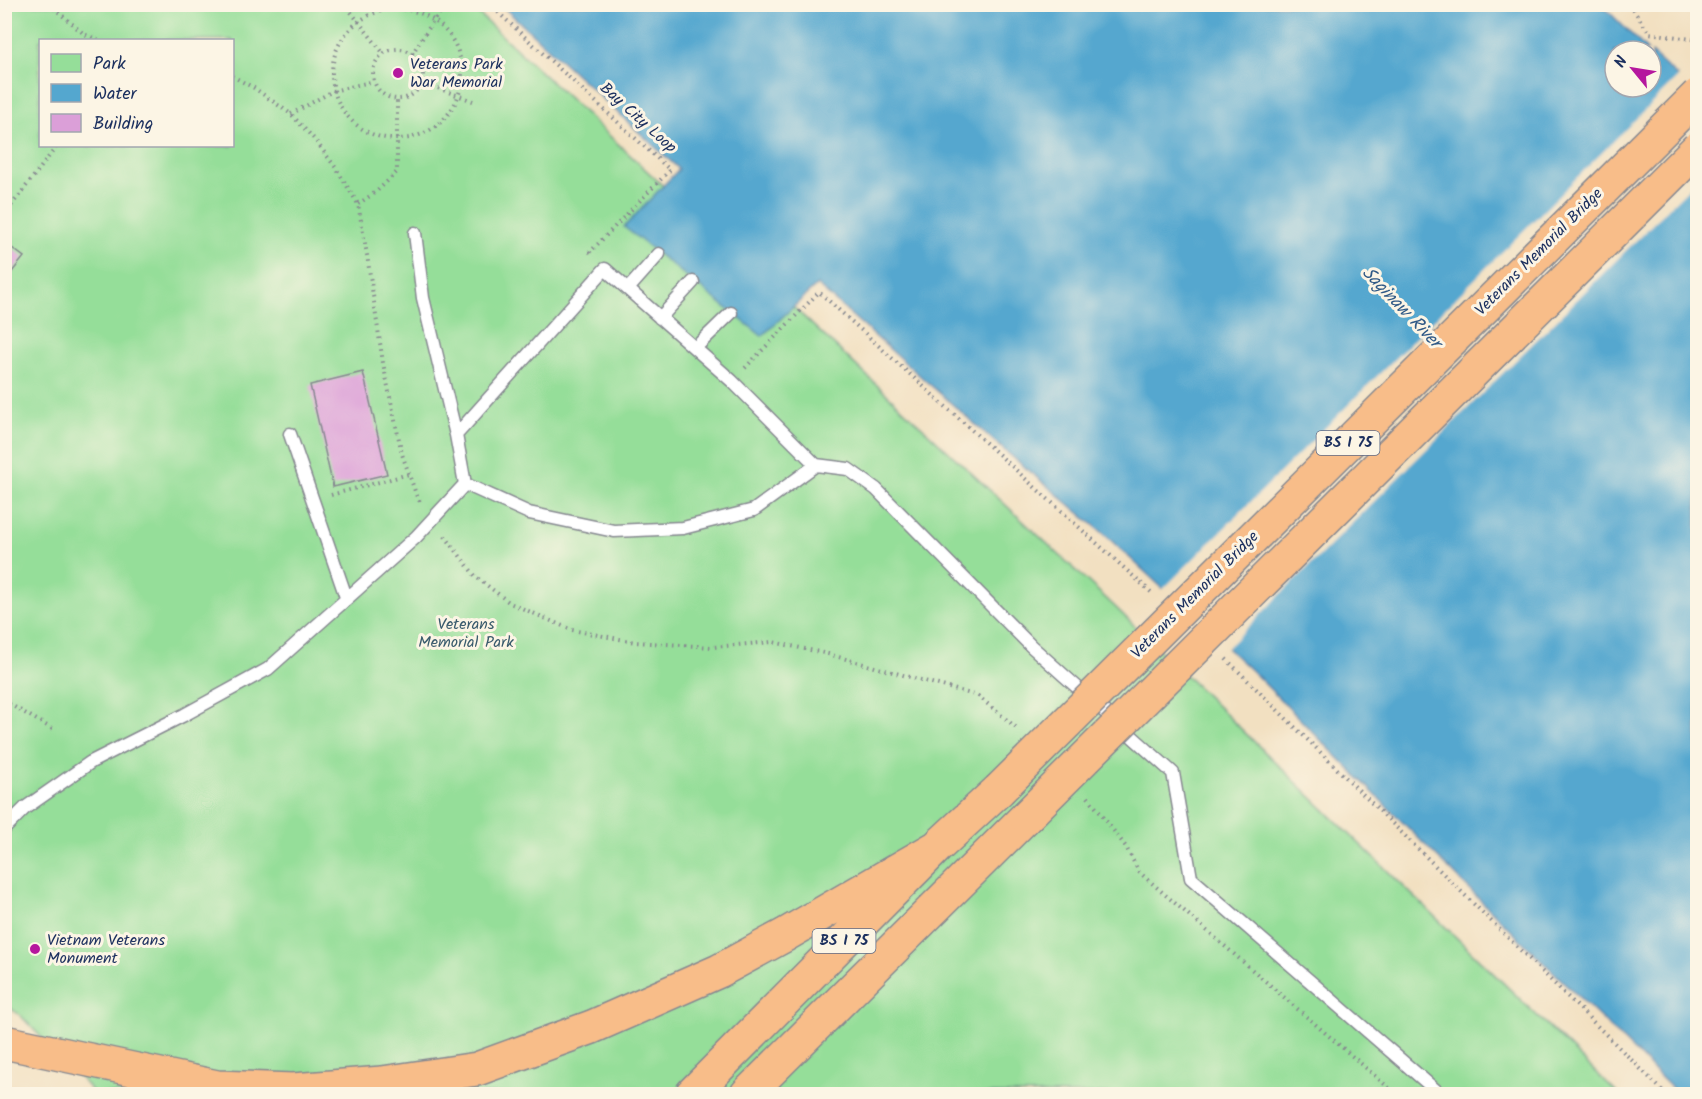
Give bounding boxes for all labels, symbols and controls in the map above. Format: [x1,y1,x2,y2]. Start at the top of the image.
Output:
legend [39,39,234,147]
north arrow [1603,39,1663,99]
text: Park [93,50,126,79]
place label: Veterans Park War Memorial [410,52,503,95]
text: N [1608,52,1635,73]
marker: Veterans Park War Memorial [391,66,405,80]
street label: Bay City Loop [594,77,682,160]
text: Water [93,80,138,109]
text: Building [93,110,153,139]
street label: Veterans Memorial Bridge [1469,182,1609,322]
water label: Saginaw River [1354,260,1451,359]
road number: BS I 75 [1316,431,1380,455]
street label: Veterans Memorial Bridge [1125,525,1265,665]
park label: Veterans Memorial Park [418,612,514,655]
place label: Vietnam Veterans Monument [47,928,165,971]
road number: BS I 75 [812,929,876,953]
marker: Vietnam Veterans Monument [28,942,42,956]

